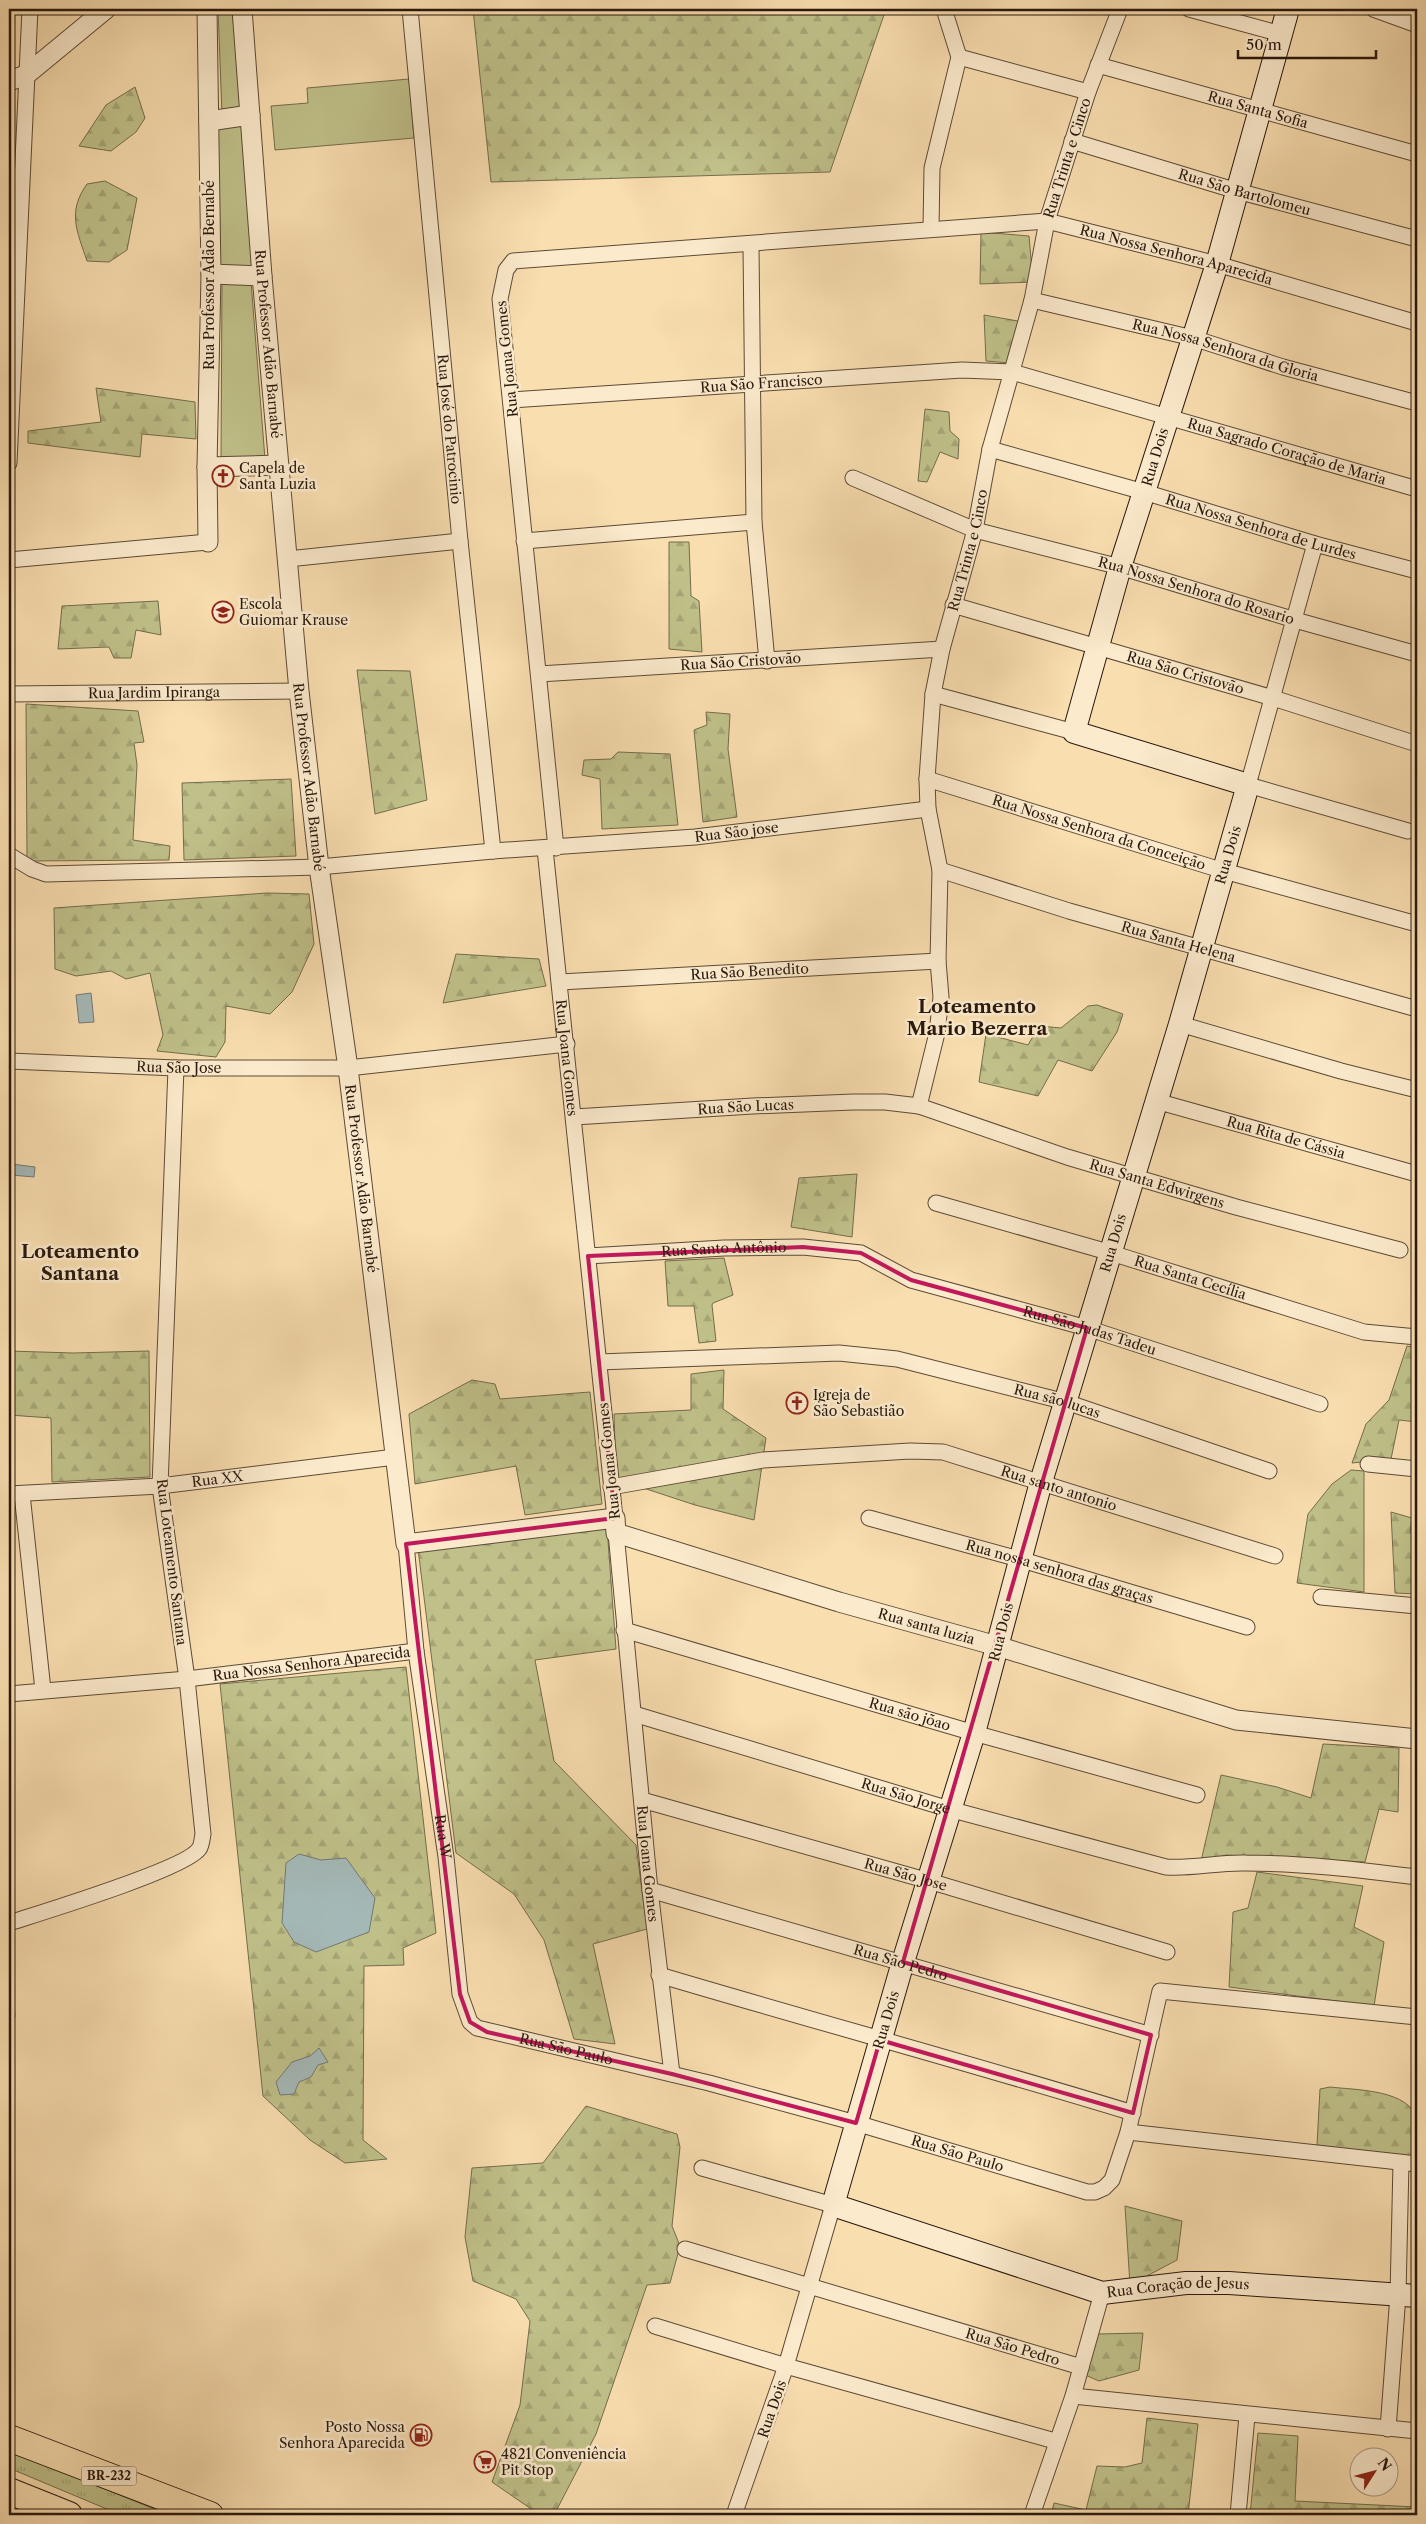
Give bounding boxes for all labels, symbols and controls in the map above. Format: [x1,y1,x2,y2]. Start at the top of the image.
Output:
scale bar [1238,28,1376,60]
text: 50 m [1246,35,1282,54]
street label: Rua Santa Sofia [1206,87,1311,132]
street label: Rua Trinta e Cinco [1039,96,1095,220]
street label: Rua São Bartolomeu [1176,165,1313,219]
street label: Rua Professor Adão Bernabé [200,180,218,370]
street label: Rua Nossa Senhora Aparecida [1078,221,1276,289]
street label: Rua Professor Adão Barnabé [251,249,285,439]
street label: Rua Joana Gomes [492,300,522,418]
street label: Rua Nossa Senhora da Gloria [1131,315,1321,385]
street label: Rua José do Patrocinio [433,353,465,505]
street label: Rua São Francisco [700,370,823,396]
street label: Rua Sagrado Coração de Maria [1185,414,1389,489]
street label: Rua Dois [1138,426,1172,488]
place label: Capela de Santa Luzia [239,459,317,493]
church icon: Capela de Santa Luzia [211,464,235,488]
street label: Rua Trinta e Cinco [944,488,991,613]
street label: Rua Nossa Senhora de Lurdes [1163,490,1358,564]
street label: Rua Nossa Senhora do Rosario [1096,553,1296,628]
place label: Escola Guiomar Krause [239,595,348,629]
school or university icon: Escola Guiomar Krause [211,600,235,624]
street label: Rua São Cristovão [1125,647,1246,698]
street label: Rua São Cristovão [680,649,802,674]
street label: Rua Professor Adão Barnabé [289,682,329,873]
street label: Rua Jardim Ipiranga [88,683,221,702]
street label: Rua Nossa Senhora da Conceição [990,791,1208,874]
street label: Rua São jose [694,818,780,846]
street label: Rua Dois [1211,824,1245,886]
street label: Rua Santa Helena [1119,917,1238,967]
street label: Rua São Benedito [690,959,809,984]
district label: Loteamento Mario Bezerra [907,995,1048,1040]
street label: Rua Joana Gomes [552,999,582,1117]
street label: Rua São Jose [136,1057,222,1077]
street label: Rua Professor Adão Barnabé [341,1083,382,1274]
street label: Rua São Lucas [697,1095,794,1118]
street label: Rua Rita de Cássia [1225,1112,1348,1163]
street label: Rua Santa Edwirgens [1087,1155,1227,1212]
street label: Rua Dois [1096,1212,1130,1274]
street label: Rua Santo Antônio [661,1238,787,1261]
district label: Loteamento Santana [21,1240,139,1285]
street label: Rua Santa Cecília [1132,1252,1249,1304]
street label: Rua São Judas Tadeu [1021,1302,1159,1359]
street label: Rua são lucas [1012,1380,1103,1422]
place label: Igreja de São Sebastião [813,1386,904,1420]
church icon: Igreja de São Sebastião [785,1391,809,1415]
street label: Rua Joana Gomes [594,1402,624,1520]
street label: Rua santo antonio [999,1462,1119,1515]
street label: Rua XX [191,1467,245,1491]
street label: Rua Loteamento Santana [153,1478,191,1647]
street label: Rua nossa senhora das graças [964,1536,1156,1608]
street label: Rua Dois [985,1601,1017,1663]
street label: Rua santa luzia [876,1604,977,1649]
street label: Rua Nossa Senhora Aparecida [212,1643,412,1685]
street label: Rua são jõao [867,1694,953,1735]
street label: Rua São Jorge [859,1774,953,1818]
street label: Rua Joana Gomes [633,1804,663,1923]
street label: Rua W [431,1813,455,1861]
street label: Rua São Jose [862,1854,949,1895]
street label: Rua São Pedro [851,1940,950,1985]
street label: Rua Dois [869,1989,903,2051]
street label: Rua São Paulo [518,2029,615,2069]
street label: Rua São Paulo [909,2131,1006,2176]
street label: Rua Coração de Jesus [1106,2274,1250,2301]
street label: Rua São Pedro [963,2324,1062,2369]
street label: Rua Dois [754,2378,790,2440]
place label: Posto Nossa Senhora Aparecida [279,2418,406,2452]
fuel station icon: Posto Nossa Senhora Aparecida [409,2423,433,2447]
place label: 4821 Conveniência Pit Stop [501,2445,627,2479]
north arrow [1348,2446,1398,2496]
supermarket icon: 4821 Conveniência Pit Stop [473,2450,497,2474]
text: N [1374,2454,1395,2475]
road number: BR-232 [82,2466,136,2486]

